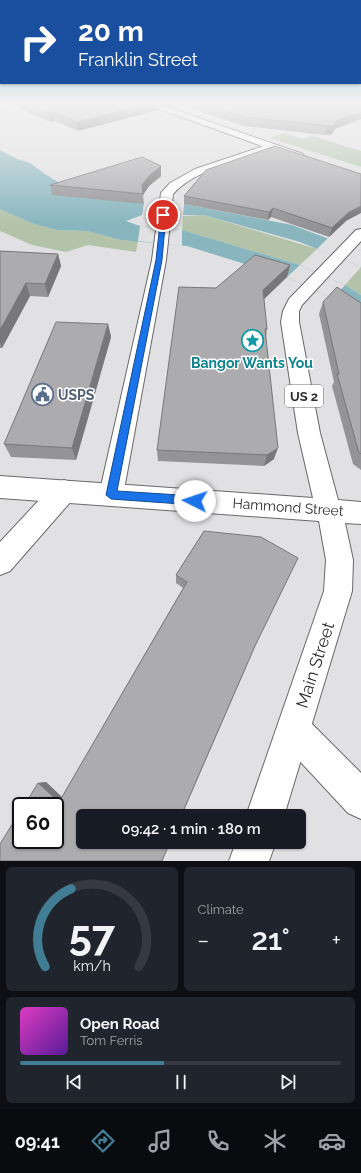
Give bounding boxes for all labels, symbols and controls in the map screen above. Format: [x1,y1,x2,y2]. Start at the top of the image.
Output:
text: 20 m [78,15,144,48]
icon: right [12,16,64,68]
text: Franklin Street [78,49,198,70]
pin [146,198,180,232]
icon: arrive [152,204,174,226]
place icon: Bangor Wants You [239,328,265,354]
place label: Bangor Wants You [191,355,313,371]
public building icon: USPS [29,382,55,408]
road number: US 2 [285,385,323,407]
place label: USPS [58,387,95,403]
position arrow [174,480,216,522]
street label: Hammond Street [232,495,344,519]
street label: Main Street [292,619,338,710]
speed limit sign: 60 [12,797,64,849]
text: 09:42 · 1 min · 180 m [121,820,261,838]
text: Climate [198,902,244,917]
text: 57 [69,911,116,960]
text: 21° [251,922,290,957]
text: − [198,927,209,953]
text: + [332,927,341,953]
text: km/h [73,958,111,974]
text: Open Road [80,1015,160,1033]
text: Tom Ferris [80,1033,143,1048]
icon: previous [63,1071,85,1093]
icon: pause [170,1071,192,1093]
icon: next [277,1071,299,1093]
icon: directions [89,1127,117,1155]
icon: music [146,1127,174,1155]
icon: phone [204,1127,232,1155]
icon: climate [261,1127,289,1155]
icon: car [318,1127,346,1155]
text: 09:41 [15,1131,60,1152]

